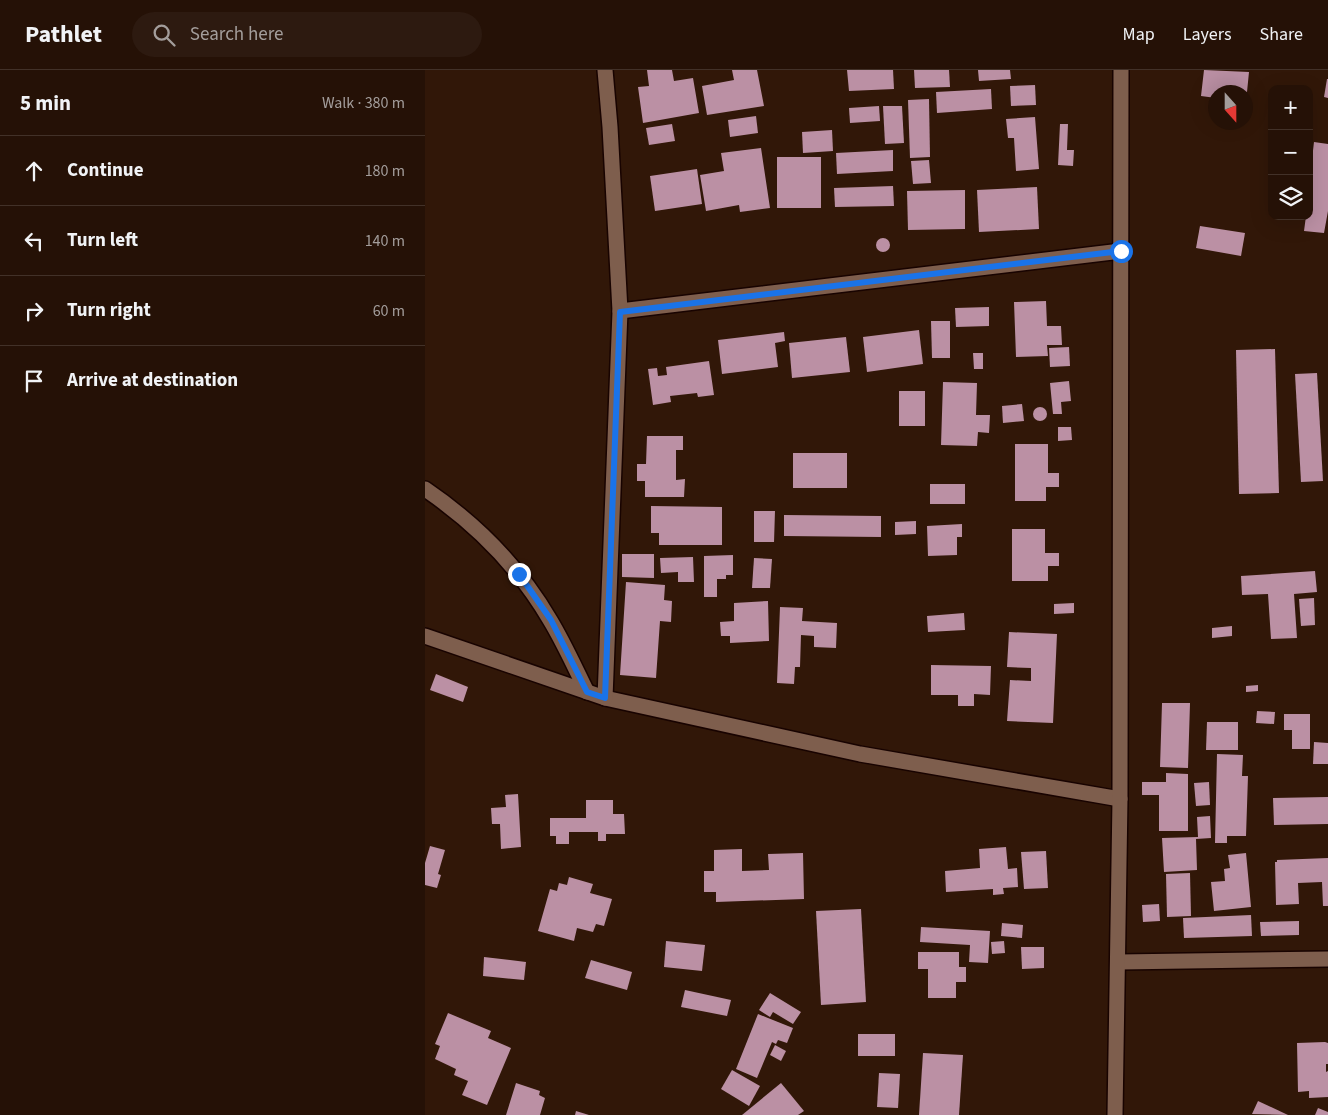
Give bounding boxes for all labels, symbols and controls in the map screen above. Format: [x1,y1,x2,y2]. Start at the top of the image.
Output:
search box [132,12,482,57]
text: Pathlet [25,17,102,52]
icon: search [150,21,178,49]
text: Search here [190,21,284,48]
text: Map [1123,22,1155,47]
text: Layers [1183,22,1232,47]
text: Share [1260,22,1303,47]
north arrow [1208,85,1253,130]
map controls [1268,85,1313,220]
button: + [1268,85,1313,130]
text: 5 min [20,88,71,118]
text: Walk · 380 m [322,92,405,114]
button: − [1268,130,1313,175]
icon: ahead [20,157,48,185]
text: Continue [67,157,144,184]
text: 180 m [365,160,405,182]
button: layers [1268,175,1313,220]
icon: left [20,227,48,255]
text: Turn left [67,227,138,254]
text: 140 m [365,230,405,252]
route start [1110,240,1133,263]
icon: right [20,297,48,325]
text: Turn right [67,297,151,324]
text: 60 m [373,300,405,322]
icon: arrive [20,367,48,395]
text: Arrive at destination [67,367,238,394]
route end [508,563,531,586]

